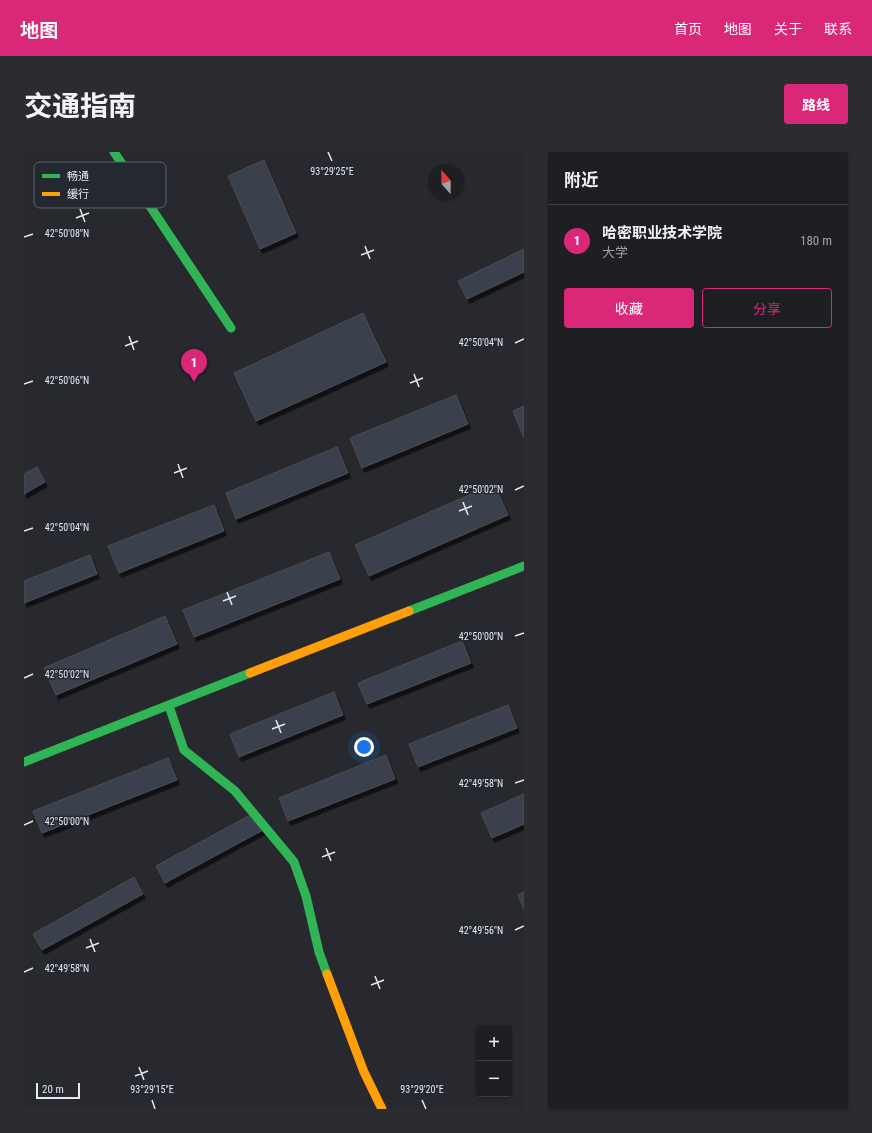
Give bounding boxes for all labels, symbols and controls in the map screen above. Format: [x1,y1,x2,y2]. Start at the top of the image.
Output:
text: 地图 [20,19,58,42]
text: 首页 [674,21,702,37]
text: 地图 [724,21,752,37]
text: 关于 [774,21,802,37]
text: 联系 [824,21,852,37]
button: 路线 [784,84,848,124]
text: 交通指南 [24,90,136,123]
legend [34,162,166,208]
north arrow [428,164,464,200]
text: 93°29'25"E [310,166,354,177]
text: 畅通 [67,170,89,183]
text: 附近 [564,170,598,190]
text: 缓行 [67,188,89,201]
text: 哈密职业技术学院 [602,224,722,242]
text: 42°50'08"N [45,228,89,239]
text: 1 [574,233,580,248]
text: 180 m [800,233,832,248]
text: 大学 [602,245,628,260]
button: 收藏 [564,288,694,328]
button: 分享 [702,288,832,328]
text: 42°50'04"N [459,337,503,348]
pin: 1 [181,349,207,382]
text: 42°50'06"N [45,375,89,386]
text: 42°50'02"N [459,484,503,495]
text: 42°50'04"N [45,522,89,533]
text: 42°50'00"N [459,631,503,642]
text: 42°50'02"N [45,669,89,680]
your location [354,737,374,757]
text: 42°49'58"N [459,778,503,789]
text: 42°50'00"N [45,816,89,827]
text: 42°49'56"N [459,925,503,936]
text: 42°49'58"N [45,963,89,974]
map controls [476,1025,512,1097]
button: + [476,1025,512,1061]
button: − [476,1061,512,1097]
scale bar [36,1081,80,1100]
text: 20 m [42,1083,64,1096]
text: 93°29'15"E [130,1084,174,1095]
text: 93°29'20"E [400,1084,444,1095]

